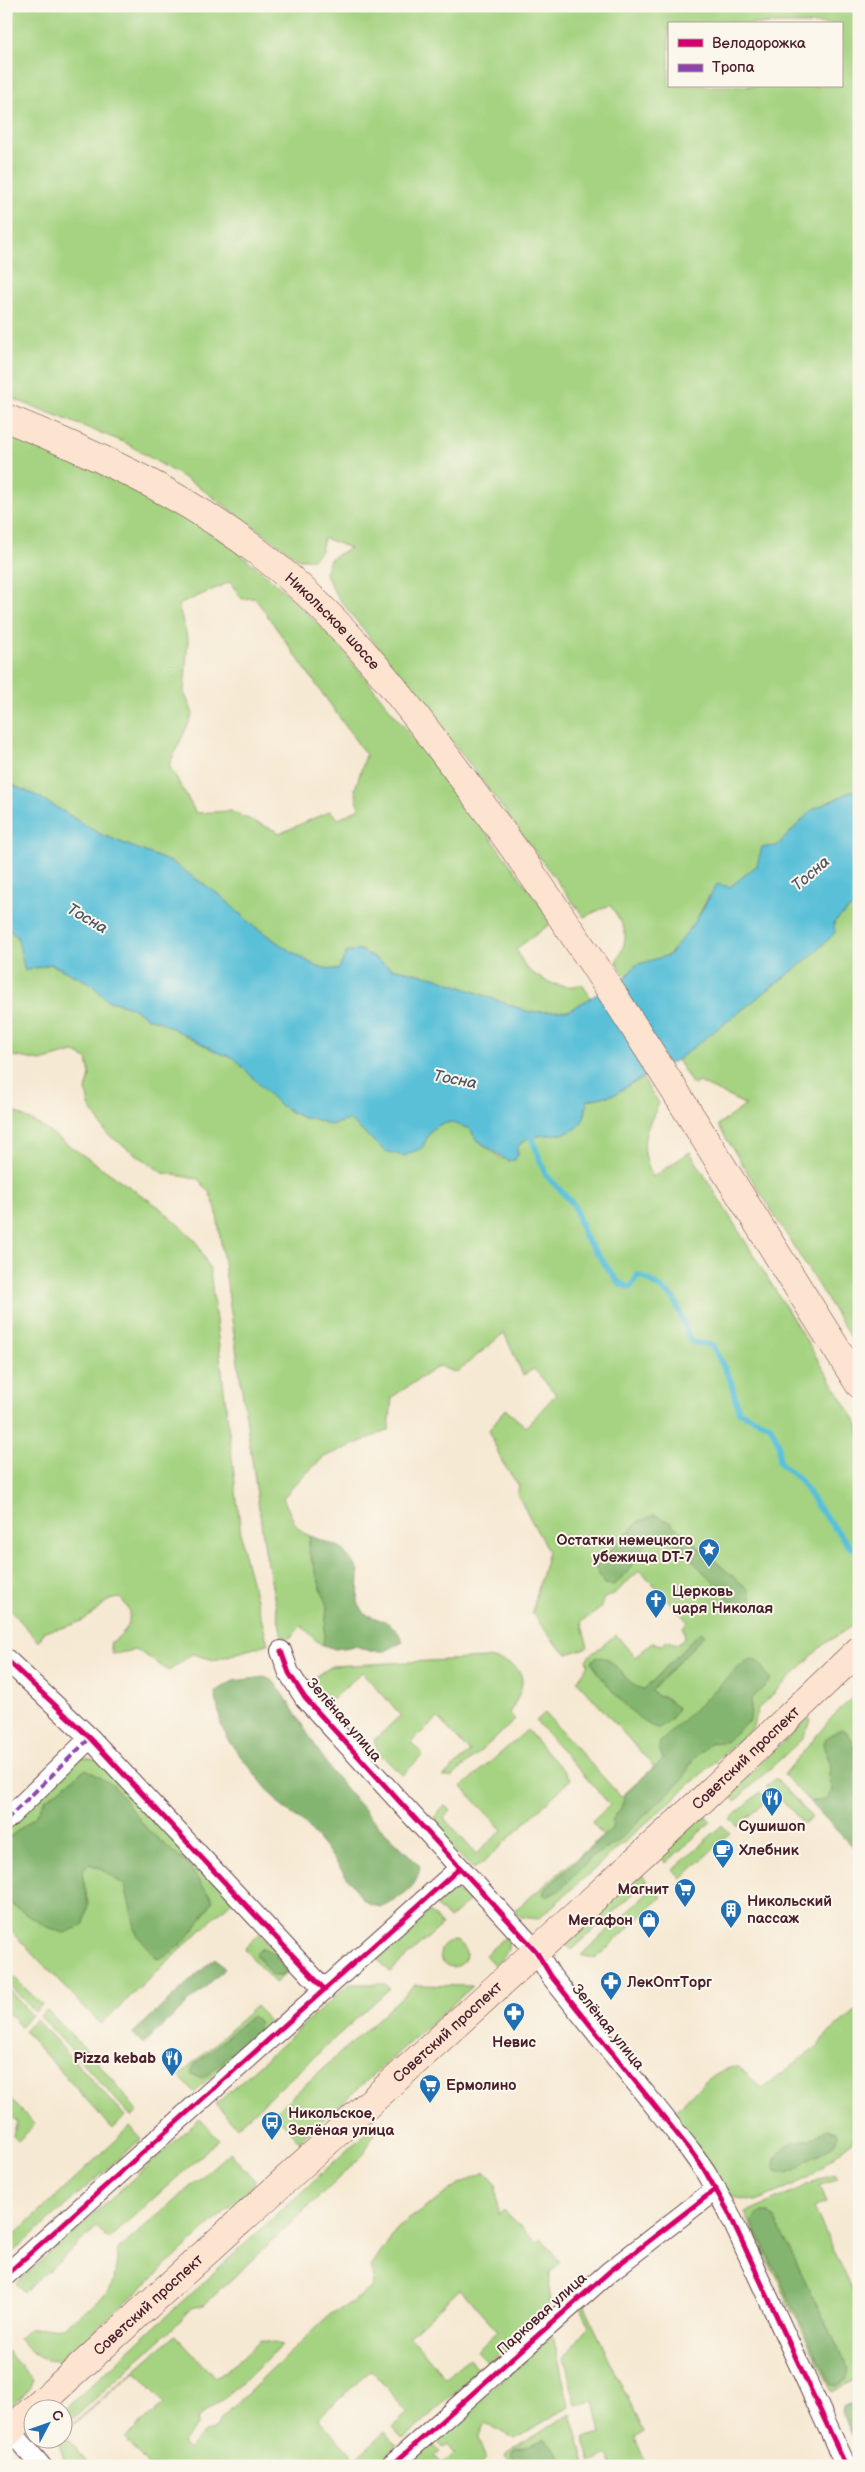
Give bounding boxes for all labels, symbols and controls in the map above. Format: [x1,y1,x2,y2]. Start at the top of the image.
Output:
legend [668,22,842,88]
text: Велодорожка [712,34,806,53]
text: Тропа [712,58,755,77]
street label: Никольское шоссе [281,568,384,674]
water label: Тосна [788,852,834,896]
water label: Тосна [63,900,111,938]
water label: Тосна [432,1066,478,1094]
place label: Остатки немецкого убежища DT-7 [557,1531,693,1567]
place icon: Остатки немецкого убежища DT-7 [697,1537,721,1568]
place label: Церковь царя Николая [672,1582,773,1618]
church icon: Церковь царя Николая [644,1588,668,1619]
street label: Зелёная улица [302,1674,386,1766]
street label: Советский проспект [688,1702,804,1814]
restaurant icon: Сушишоп [760,1786,784,1817]
place label: Сушишоп [738,1817,806,1836]
cafe icon: Хлебник [711,1838,735,1869]
place label: Хлебник [738,1841,800,1860]
supermarket icon: Магнит [673,1877,697,1908]
place label: Магнит [617,1880,670,1899]
place label: Никольский пассаж [747,1892,832,1928]
building icon: Никольский пассаж [719,1898,743,1929]
shop icon: Мегафон [637,1908,661,1939]
place label: Мегафон [568,1911,633,1930]
pharmacy icon: ЛекОптТорг [599,1970,623,2001]
place label: ЛекОптТорг [626,1973,712,1992]
street label: Советский проспект [389,1977,506,2087]
street label: Зелёная улица [568,1980,649,2074]
pharmacy icon: Невис [502,2001,526,2032]
place label: Невис [492,2033,536,2052]
restaurant icon: Pizza kebab [160,2046,184,2077]
place label: Pizza kebab [73,2049,156,2068]
supermarket icon: Ермолино [418,2073,442,2104]
place label: Ермолино [446,2076,517,2095]
place label: Никольское, Зелёная улица [288,2104,394,2140]
bus stop icon: Никольское, Зелёная улица [260,2110,284,2141]
street label: Советский проспект [90,2250,207,2360]
street label: Парковая улица [493,2268,591,2359]
north arrow [22,2400,72,2450]
text: С [48,2407,67,2425]

